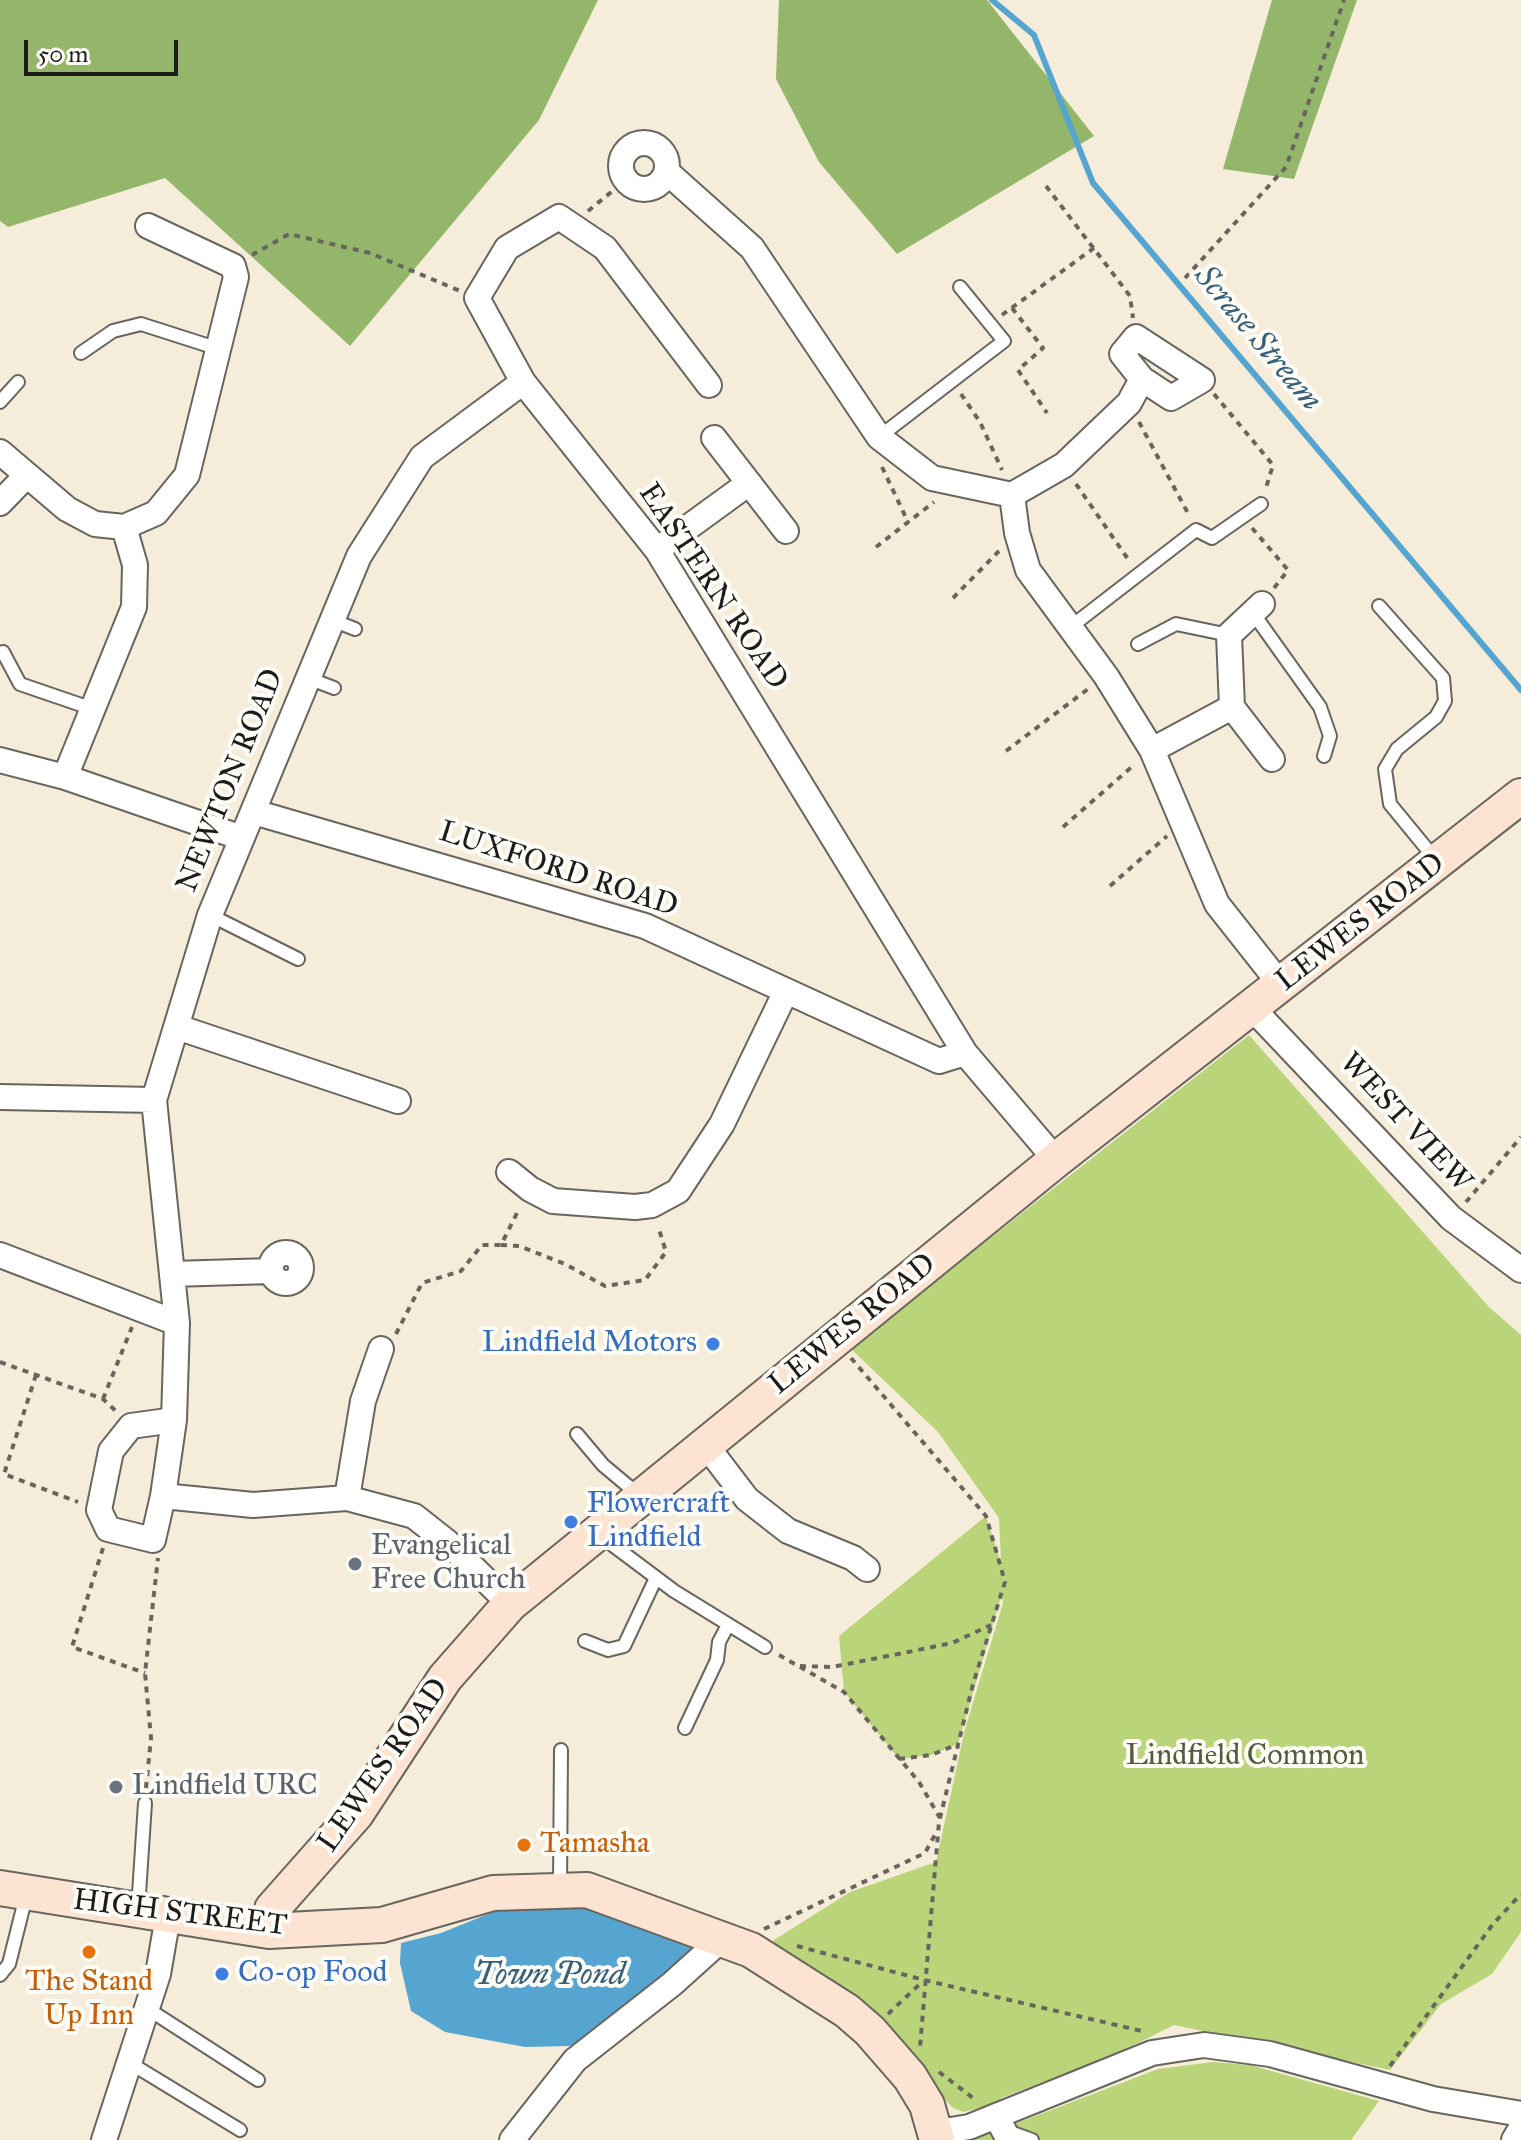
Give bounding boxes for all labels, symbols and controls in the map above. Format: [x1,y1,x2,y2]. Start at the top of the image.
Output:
scale bar [28,24,182,74]
text: 50 m [38,39,88,69]
water label: Scrase Stream [1185,258,1329,420]
street label: EASTERN ROAD [630,477,794,697]
street label: NEWTON ROAD [170,664,292,898]
street label: LUXFORD ROAD [434,814,682,926]
street label: LEWES ROAD [1270,846,1452,1000]
street label: WEST VIEW [1331,1046,1479,1200]
street label: LEWES ROAD [762,1247,944,1403]
place label: Lindfield Motors [482,1326,697,1362]
marker: Lindfield Motors [704,1335,722,1353]
place label: Flowercraft Lindfield [587,1487,730,1558]
marker: Flowercraft Lindfield [562,1513,580,1531]
place label: Evangelical Free Church [371,1529,526,1600]
marker: Evangelical Free Church [346,1555,364,1573]
street label: LEWES ROAD [311,1672,457,1860]
park label: Lindfield Common [1126,1739,1364,1775]
place label: Lindfield URC [132,1769,318,1805]
marker: Lindfield URC [107,1778,125,1796]
place label: Tamasha [540,1827,650,1863]
marker: Tamasha [515,1836,533,1854]
street label: HIGH STREET [71,1883,289,1945]
marker: The Stand Up Inn [80,1943,98,1961]
place label: Co-op Food [238,1956,388,1992]
water label: Town Pond [474,1957,626,1995]
place label: The Stand Up Inn [25,1965,153,2036]
marker: Co-op Food [213,1965,231,1983]

